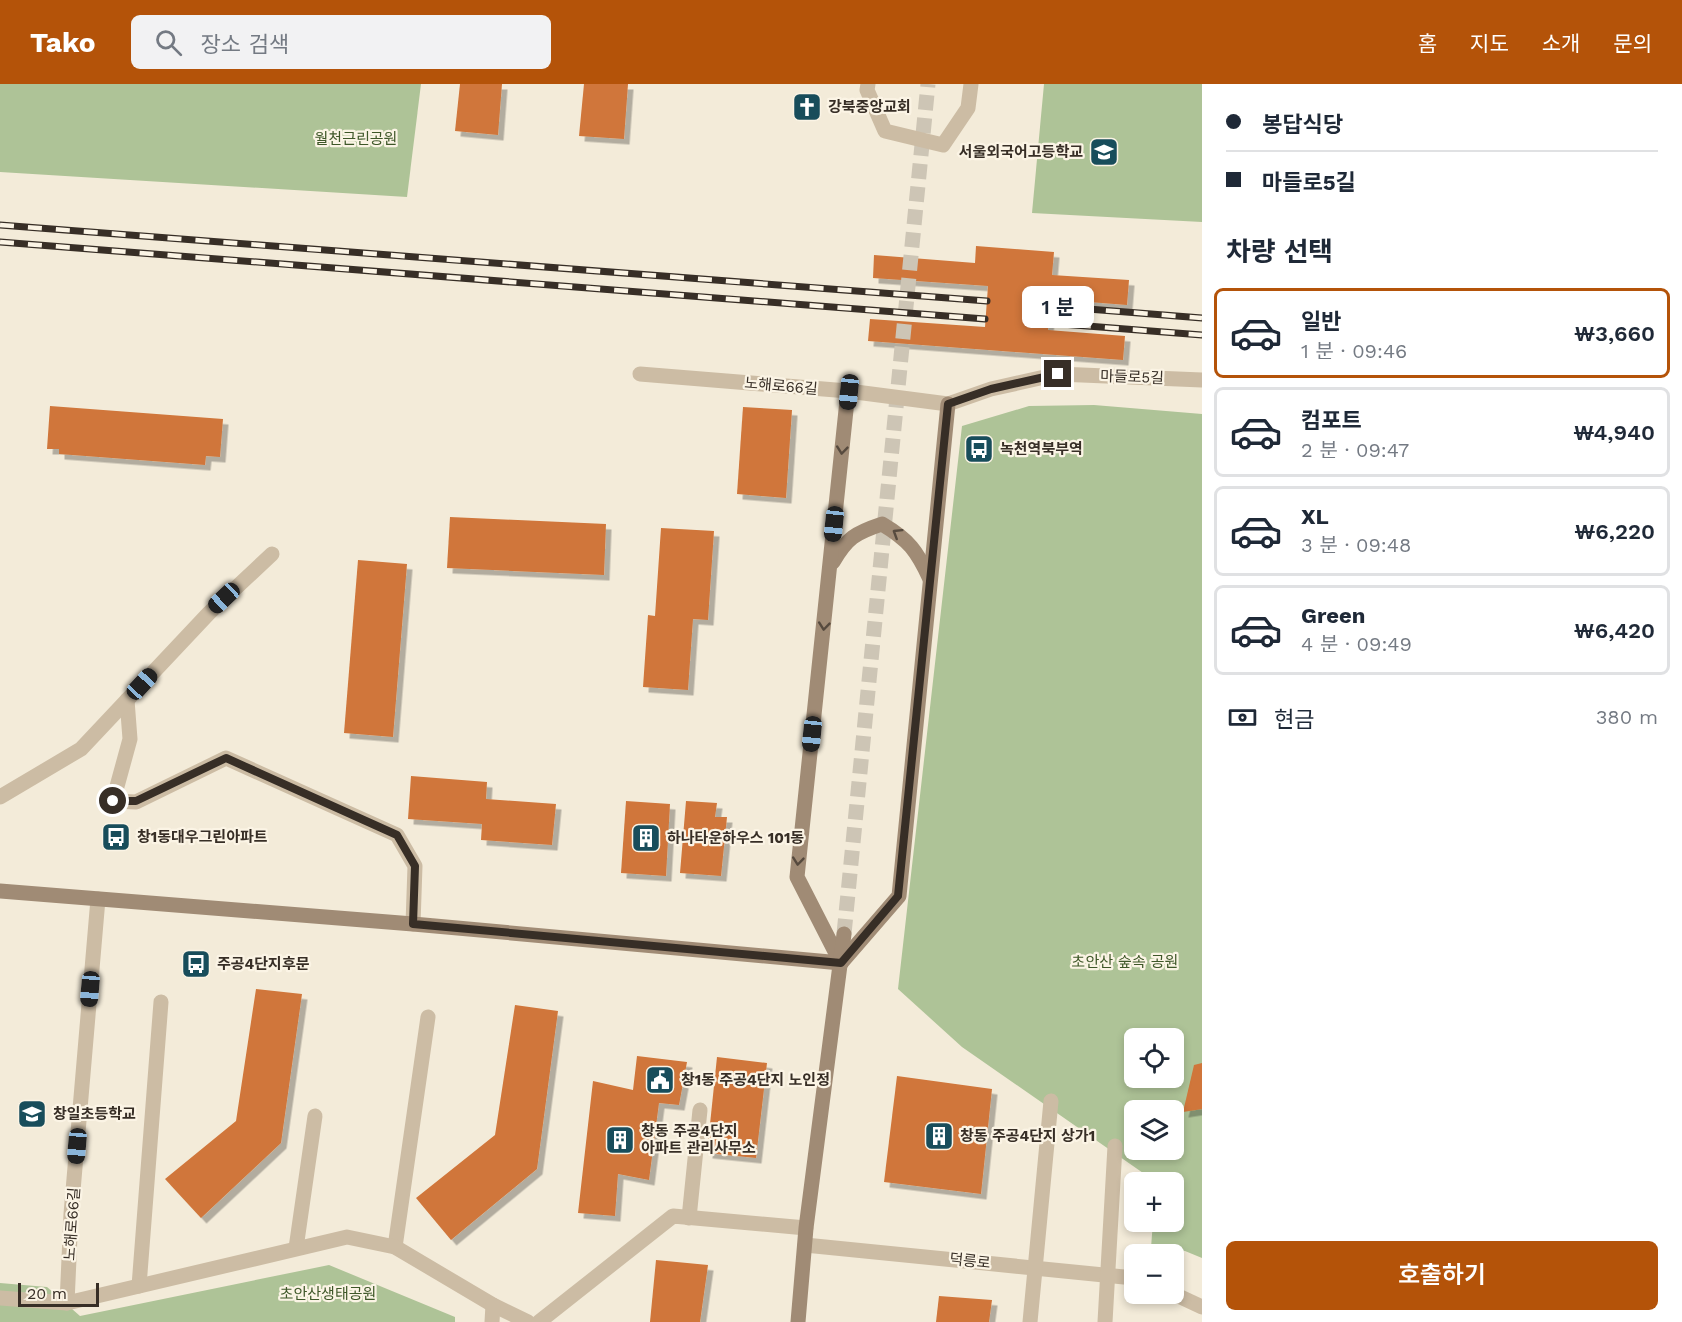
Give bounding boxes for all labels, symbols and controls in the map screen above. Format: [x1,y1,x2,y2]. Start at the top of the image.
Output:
search box [131,15,551,69]
text: Tako [30,26,95,59]
icon: search [152,26,185,59]
text: 홈 [1418,31,1437,56]
text: 지도 [1470,31,1509,56]
text: 소개 [1542,31,1580,56]
text: 문의 [1613,31,1652,56]
text: 장소 검색 [200,32,289,57]
church icon: 강북중앙교회 [791,91,823,123]
place label: 강북중앙교회 [828,98,911,116]
text: 봉답식당 [1262,112,1343,137]
park label: 월천근린공원 [315,130,397,148]
school or university icon: 서울외국어고등학교 [1088,136,1120,168]
place label: 서울외국어고등학교 [959,143,1083,161]
text: 마들로5길 [1262,170,1356,195]
text: 차량 선택 [1226,236,1333,268]
callout: 1 분 [1022,287,1094,329]
text: 1 분 [1042,295,1074,319]
icon: car [1229,306,1283,360]
text: 일반 [1301,309,1341,334]
text: ₩3,660 [1574,321,1655,346]
text: 1 분 · 09:46 [1301,339,1407,363]
route end [1044,360,1071,387]
street label: 마들로5길 [1100,367,1164,387]
car [838,373,860,411]
street label: 노해로66길 [744,374,818,398]
icon: car [1229,405,1283,459]
text: 컴포트 [1301,408,1362,433]
text: ₩4,940 [1574,420,1655,445]
bus stop icon: 녹천역북부역 [963,433,995,465]
text: 2 분 · 09:47 [1301,438,1409,462]
place label: 녹천역북부역 [1000,440,1083,458]
one-way arrow [836,445,849,454]
icon: car [1229,504,1283,558]
text: XL [1301,504,1329,529]
car [823,505,845,543]
text: ₩6,220 [1575,519,1655,544]
one-way arrow [893,529,903,541]
text: 3 분 · 09:48 [1301,533,1411,557]
car [205,579,243,617]
icon: car [1229,603,1283,657]
text: Green [1301,603,1365,628]
text: ₩6,420 [1574,618,1655,643]
one-way arrow [818,621,830,630]
text: 4 분 · 09:49 [1301,632,1412,656]
car [123,665,161,703]
icon: cash [1226,701,1259,734]
text: 380 m [1596,705,1658,729]
text: 현금 [1274,707,1314,732]
car [801,715,823,753]
route start [99,787,126,814]
bus stop icon: 창1동대우그린아파트 [100,821,132,853]
building icon: 하나타운하우스 101동 [630,822,662,854]
place label: 창1동대우그린아파트 [137,828,268,846]
place label: 하나타운하우스 101동 [667,829,804,847]
one-way arrow [792,857,805,866]
bus stop icon: 주공4단지후문 [180,948,212,980]
park label: 초안산 숲속 공원 [1072,953,1178,971]
place label: 주공4단지후문 [217,955,310,973]
car [79,970,101,1008]
map controls [1124,1028,1184,1304]
button: locate [1124,1028,1184,1088]
public building icon: 창1동 주공4단지 노인정 [644,1064,676,1096]
place label: 창1동 주공4단지 노인정 [681,1071,830,1089]
school or university icon: 창일초등학교 [16,1098,48,1130]
button: layers [1124,1100,1184,1160]
place label: 창일초등학교 [53,1105,136,1123]
building icon: 창동 주공4단지 상가1 [923,1120,955,1152]
place label: 창동 주공4단지 아파트 관리사무소 [641,1122,756,1157]
building icon: 창동 주공4단지 아파트 관리사무소 [604,1124,636,1156]
car [66,1127,88,1165]
place label: 창동 주공4단지 상가1 [960,1127,1095,1145]
button: + [1124,1172,1184,1232]
street label: 노해로66길 [60,1187,84,1261]
button: 호출하기 [1226,1241,1658,1310]
button: − [1124,1244,1184,1304]
street label: 덕릉로 [948,1250,992,1272]
scale bar [18,1280,99,1308]
text: 20 m [27,1284,67,1303]
park label: 초안산생태공원 [280,1285,376,1303]

